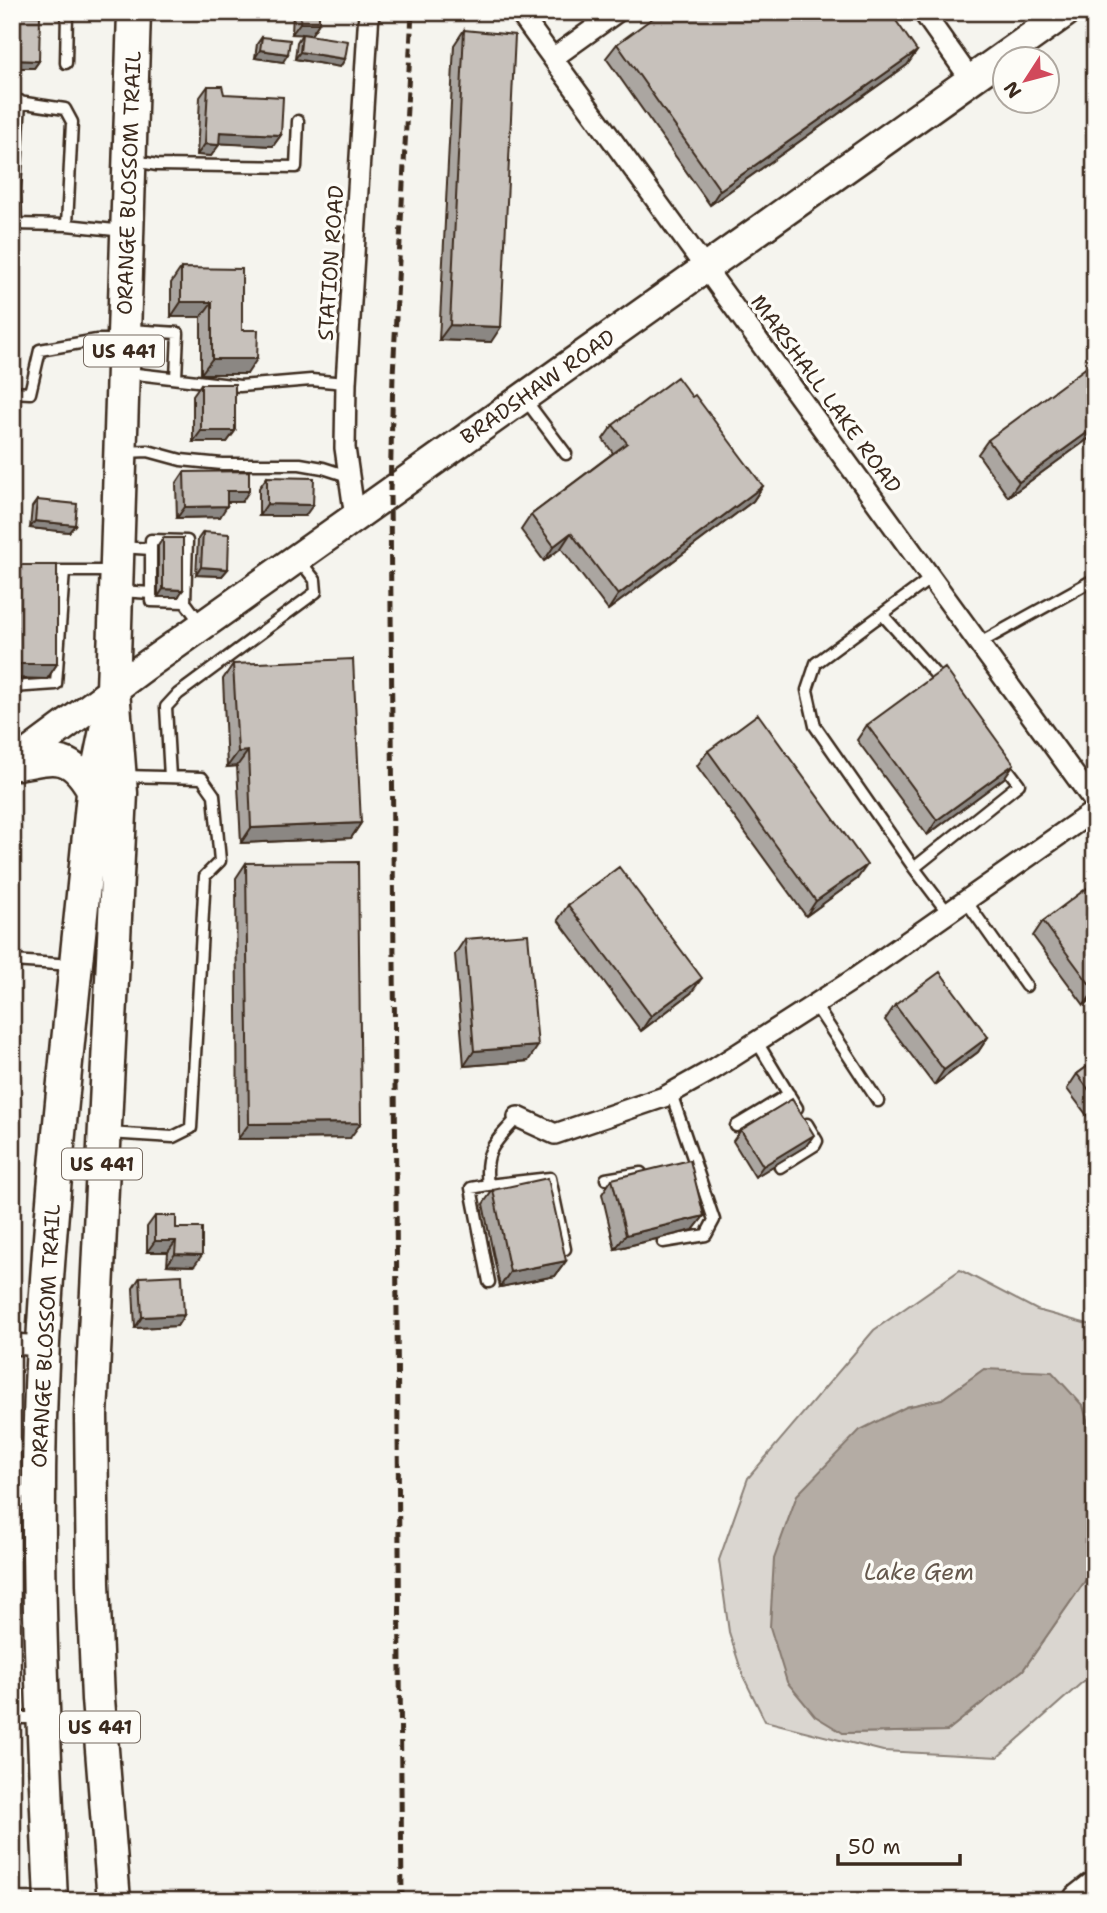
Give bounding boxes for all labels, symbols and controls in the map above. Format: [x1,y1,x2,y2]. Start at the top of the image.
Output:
north arrow [992,46,1062,116]
street label: ORANGE BLOSSOM TRAIL [110,50,148,315]
text: N [998,76,1027,103]
street label: STATION ROAD [312,184,350,342]
street label: MARSHALL LAKE ROAD [744,289,908,499]
street label: BRADSHAW ROAD [455,323,621,451]
road number: US 441 [84,336,164,366]
road number: US 441 [62,1148,142,1180]
street label: ORANGE BLOSSOM TRAIL [25,1203,67,1469]
water label: Lake Gem [864,1557,974,1587]
road number: US 441 [60,1712,140,1742]
scale bar [838,1822,960,1866]
text: 50 m [848,1833,901,1861]

